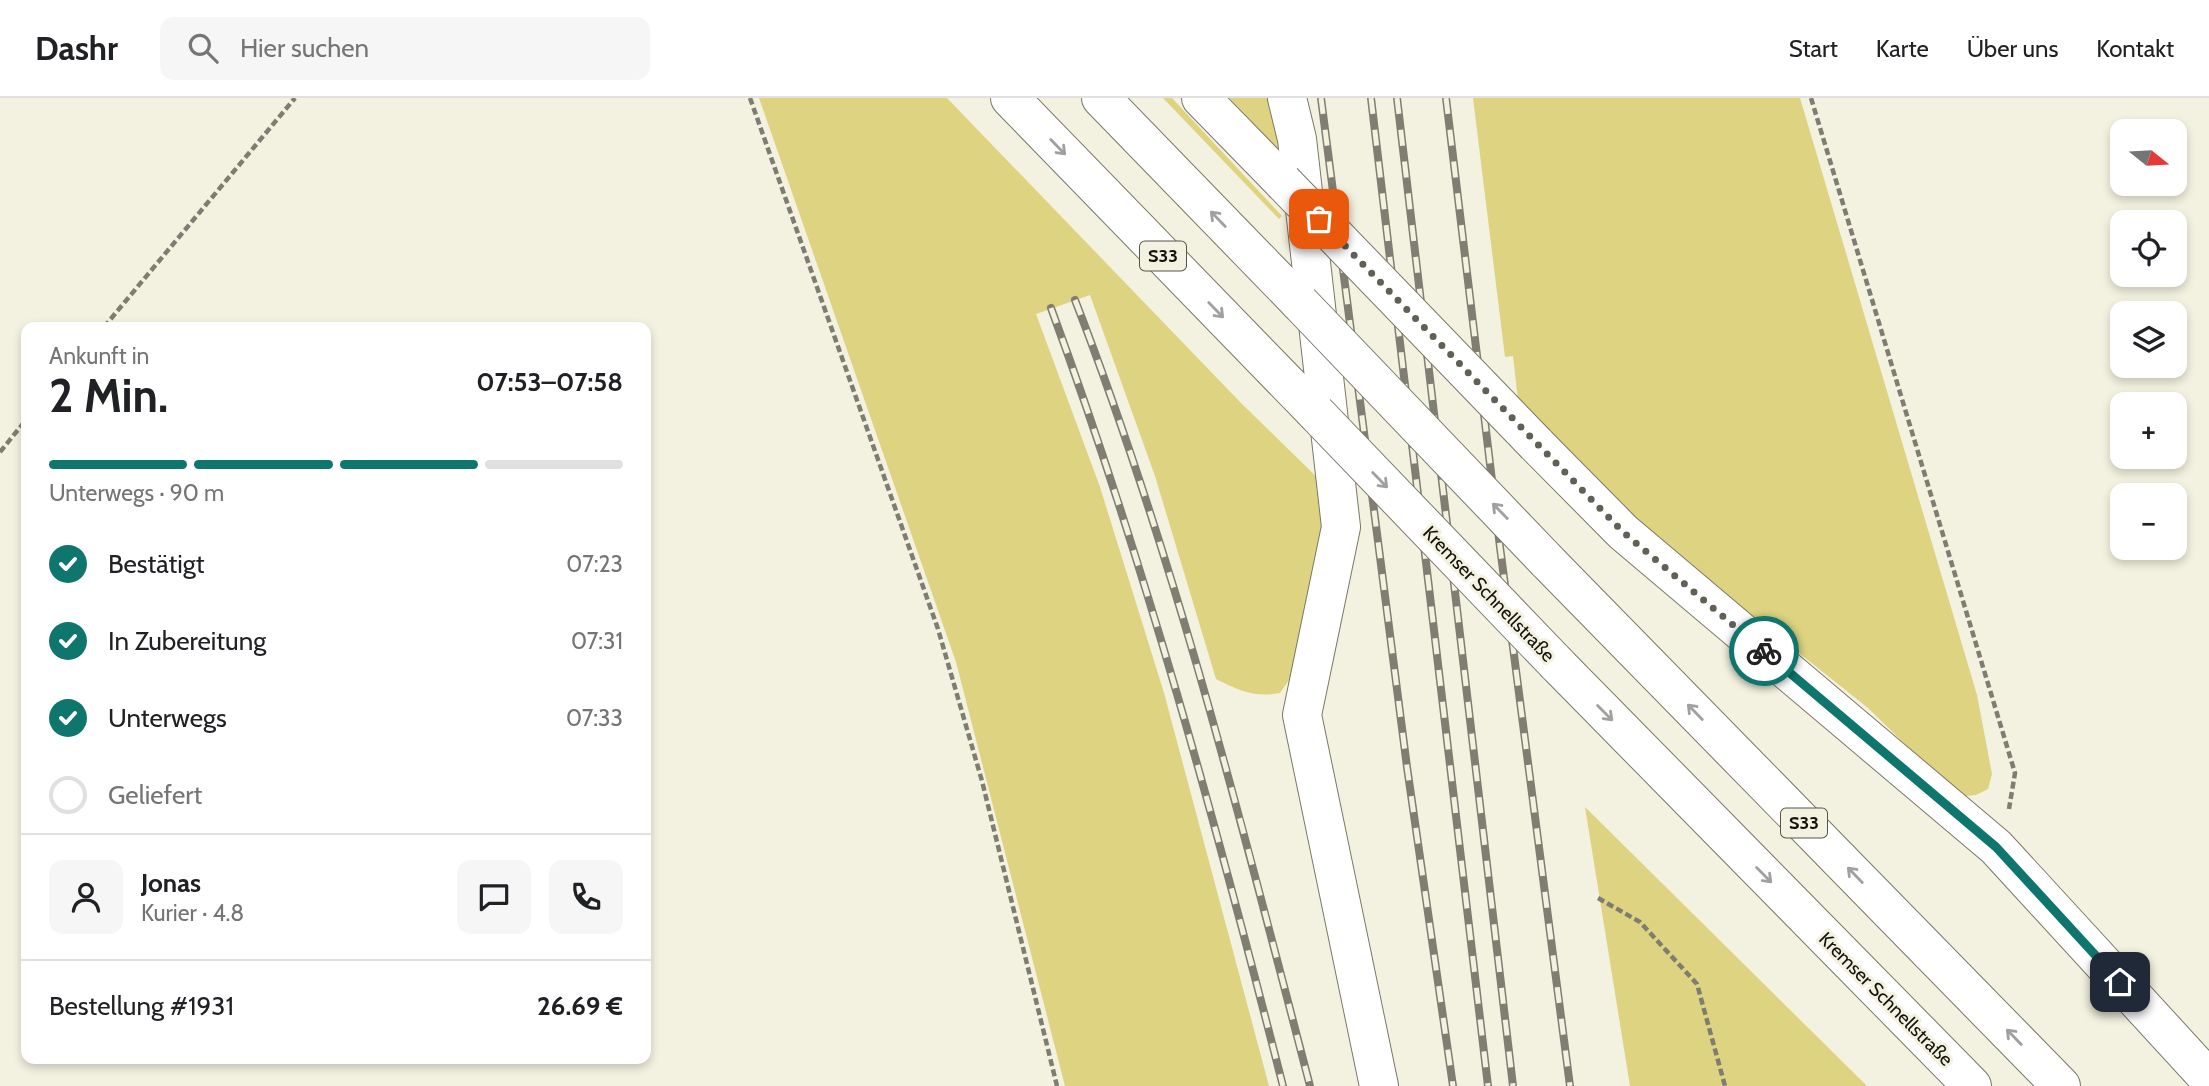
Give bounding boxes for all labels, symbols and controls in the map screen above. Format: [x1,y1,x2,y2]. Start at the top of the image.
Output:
search box [160,17,650,80]
text: Dashr [35,28,118,68]
icon: search [184,29,222,67]
text: Hier suchen [240,32,369,64]
text: Start [1789,34,1838,63]
text: Karte [1876,34,1929,63]
text: Über uns [1967,34,2058,63]
text: Kontakt [2096,34,2174,63]
north arrow [2110,119,2188,196]
map controls [2110,119,2187,560]
one-way arrow [1049,138,1066,155]
pin [1289,189,1349,249]
icon: bag [1300,200,1338,238]
one-way arrow [1210,210,1227,227]
button: locate [2110,210,2187,287]
road number: S33 [1140,242,1186,271]
button: layers [2110,301,2187,378]
one-way arrow [1207,302,1224,319]
text: Ankunft in [49,342,149,370]
text: 07:53–07:58 [476,366,623,398]
text: 2 Min. [49,368,168,424]
button: + [2110,392,2187,469]
one-way arrow [1371,471,1388,488]
text: Unterwegs · 90 m [49,479,224,507]
button: − [2110,483,2187,560]
one-way arrow [1491,503,1508,520]
street label: Kremser Schnellstraße [1418,521,1560,667]
icon: check [49,545,87,583]
text: Bestätigt [108,548,205,580]
text: 07:23 [566,550,623,578]
courier [1729,616,1799,686]
icon: check [49,622,87,660]
text: In Zubereitung [108,625,266,657]
text: 07:31 [571,627,623,655]
icon: bike [1745,632,1783,670]
icon: check [49,699,87,737]
text: Unterwegs [108,702,227,734]
text: 07:33 [566,704,623,732]
one-way arrow [1596,704,1613,721]
one-way arrow [1687,704,1704,721]
text: Geliefert [108,779,202,811]
road number: S33 [1781,808,1827,838]
button: person [49,860,123,934]
button: chat [457,860,531,934]
button: phone [549,860,623,934]
one-way arrow [1756,866,1773,883]
one-way arrow [1846,866,1863,883]
text: Jonas [141,867,201,899]
text: Kurier · 4.8 [141,899,244,927]
street label: Kremser Schnellstraße [1814,927,1958,1071]
pin [2090,952,2150,1012]
icon: home [2101,963,2139,1001]
text: Bestellung #1931 [49,990,234,1022]
text: 26.69 € [537,990,623,1022]
one-way arrow [2005,1029,2022,1046]

